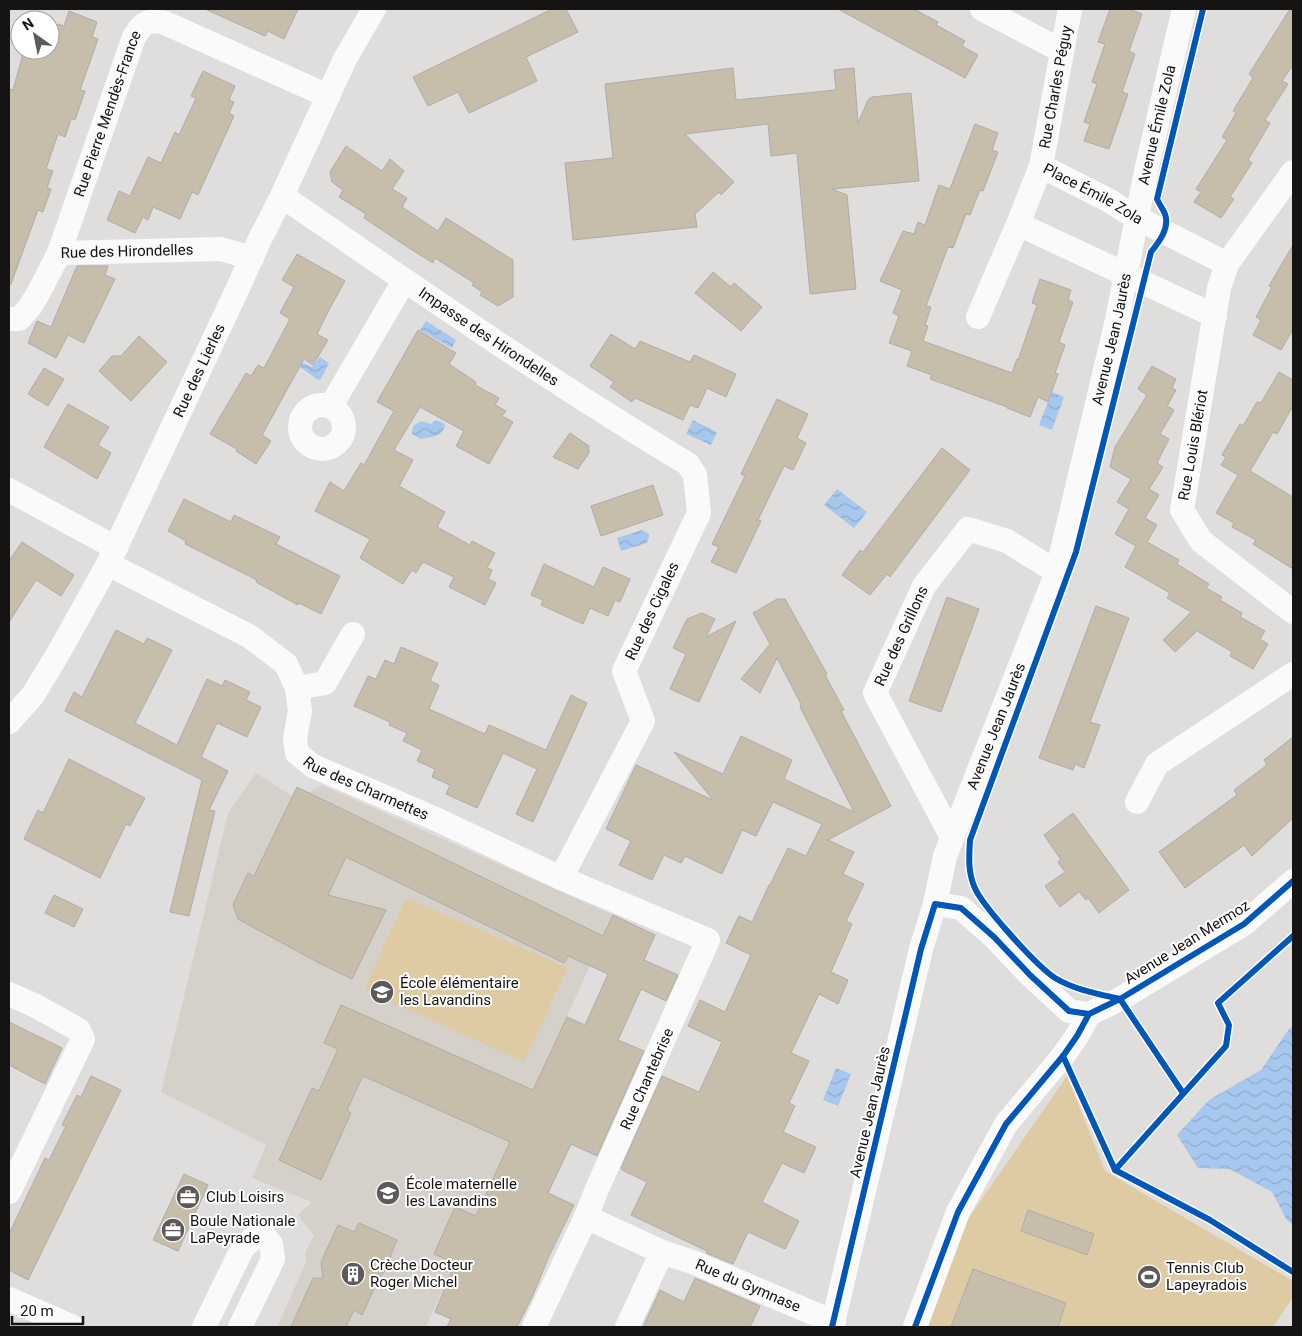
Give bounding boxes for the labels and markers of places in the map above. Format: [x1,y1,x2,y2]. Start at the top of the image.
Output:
place label: École élémentaire les Lavandins [400,974,519,1009]
school or university icon: École élémentaire les Lavandins [369,979,395,1005]
place label: École maternelle les Lavandins [406,1175,517,1210]
school or university icon: École maternelle les Lavandins [375,1180,401,1206]
office icon: Club Loisirs [175,1184,201,1210]
place label: Club Loisirs [206,1188,284,1206]
place label: Boule Nationale LaPeyrade [190,1212,296,1247]
office icon: Boule Nationale LaPeyrade [160,1217,186,1243]
place label: Crèche Docteur Roger Michel [370,1256,473,1291]
place label: Tennis Club Lapeyradois [1166,1259,1247,1294]
building icon: Crèche Docteur Roger Michel [340,1261,366,1287]
sports icon: Tennis Club Lapeyradois [1136,1264,1162,1290]

